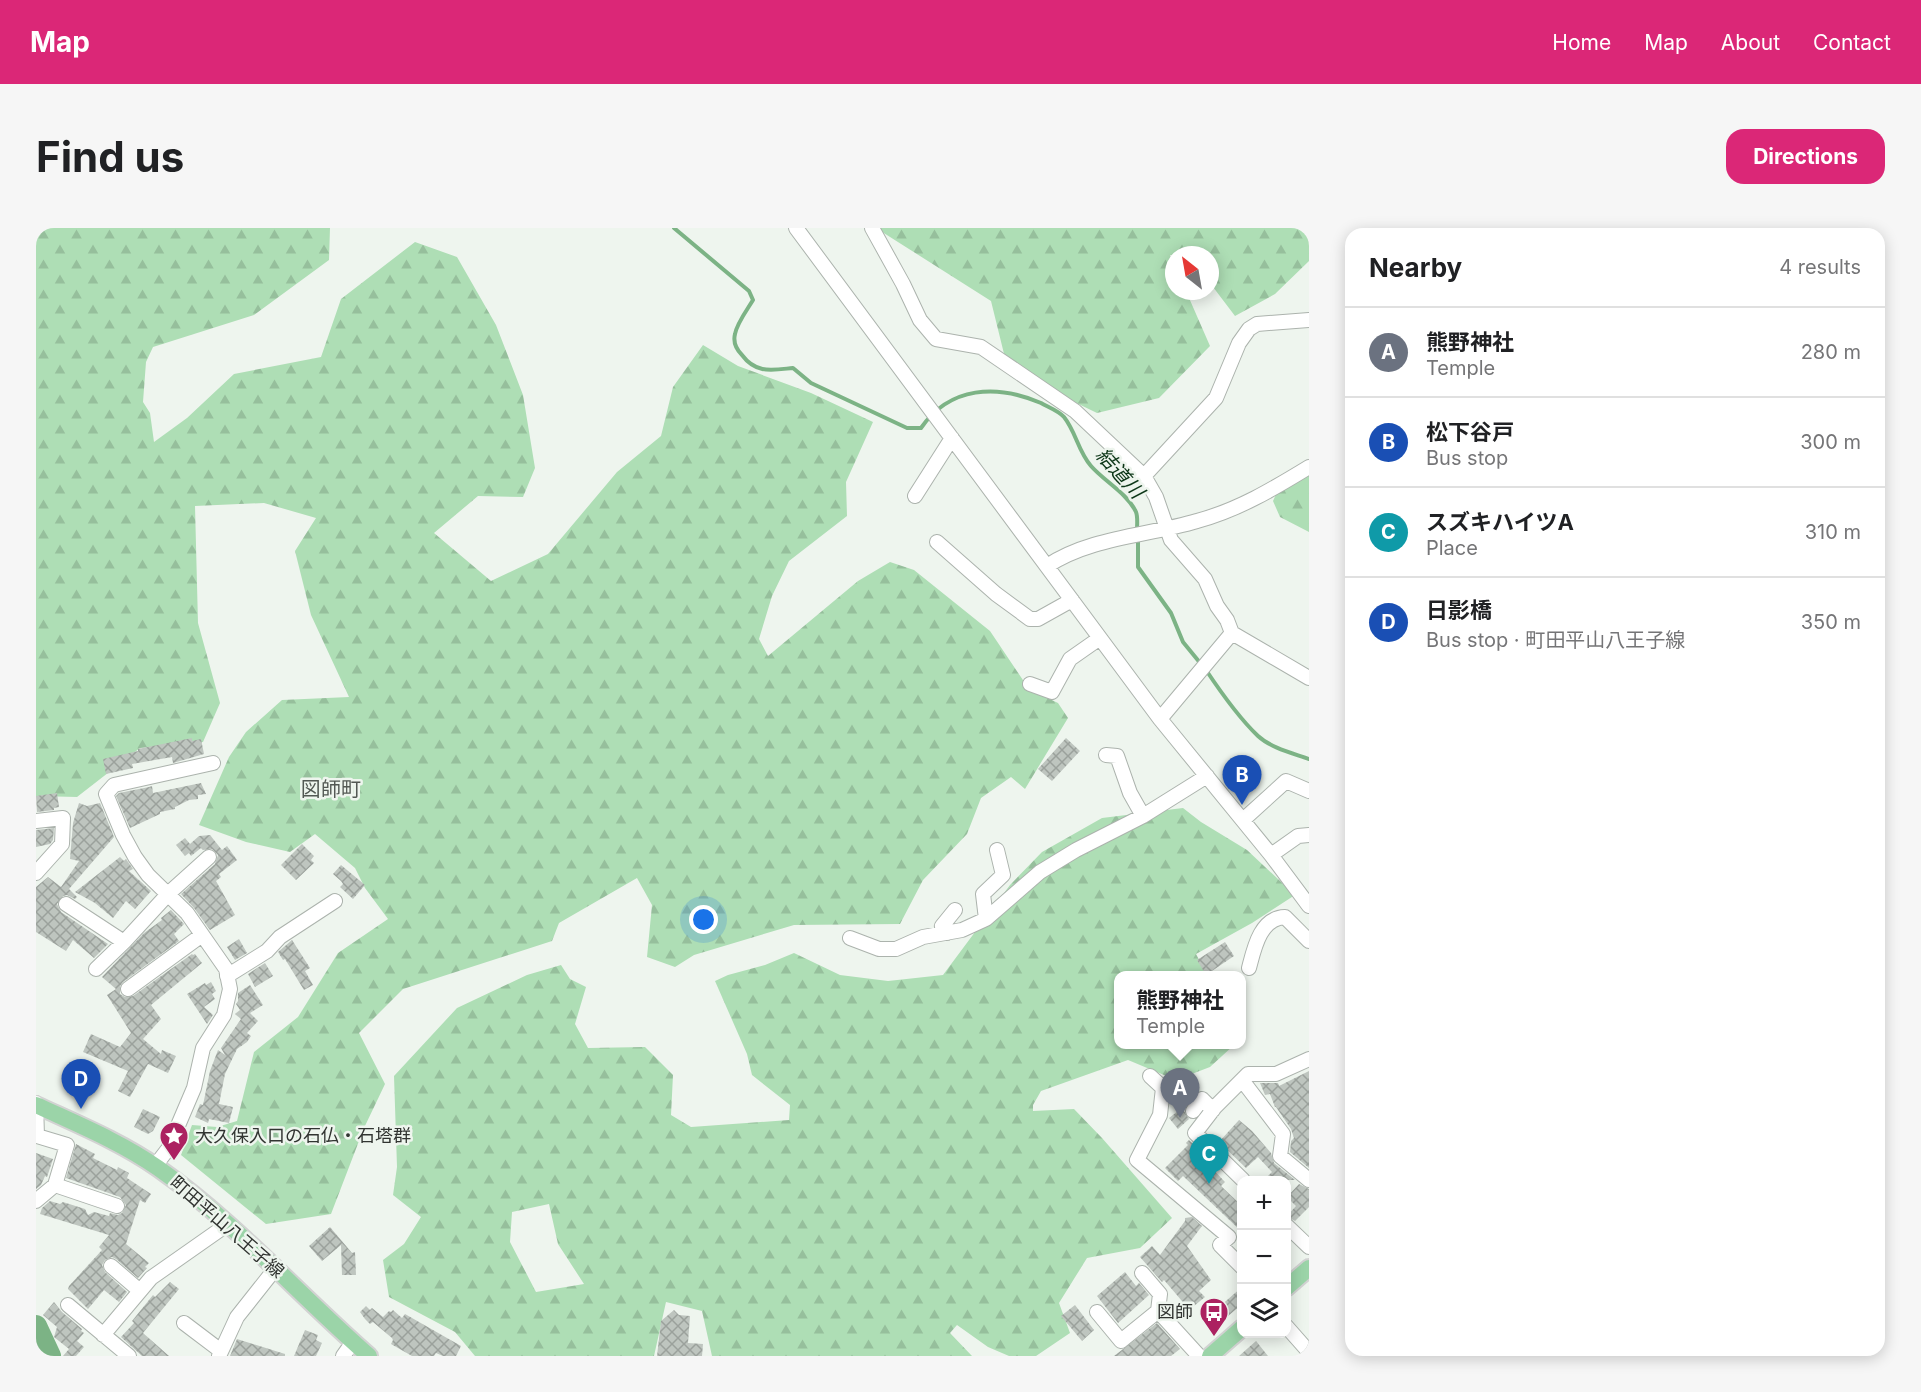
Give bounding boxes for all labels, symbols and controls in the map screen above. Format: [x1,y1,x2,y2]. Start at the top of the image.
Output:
text: Map [30,25,90,59]
text: Home [1552,30,1611,55]
text: Map [1644,30,1688,55]
text: About [1721,30,1780,55]
text: Contact [1813,30,1891,55]
button: Directions [1726,129,1885,184]
text: Find us [36,131,184,182]
north arrow [1165,246,1219,300]
text: Nearby [1369,252,1462,283]
text: 4 results [1779,255,1861,279]
text: 熊野神社 [1426,329,1514,355]
text: A [1381,340,1396,364]
text: 280 m [1801,340,1861,364]
text: Temple [1426,356,1495,380]
text: 松下谷戸 [1426,419,1514,445]
text: B [1382,430,1395,454]
text: 300 m [1800,430,1861,454]
water label: 結道川 [1091,443,1150,505]
text: Bus stop [1426,446,1508,470]
text: スズキハイツA [1426,509,1574,535]
text: C [1381,520,1396,544]
text: 310 m [1805,520,1861,544]
text: Place [1426,536,1478,560]
text: 日影橋 [1426,597,1492,623]
text: D [1381,610,1396,634]
text: 350 m [1801,610,1861,634]
text: Bus stop · 町田平山八王子線 [1426,628,1685,652]
pin: B [1222,756,1262,805]
district label: 図師町 [301,777,361,801]
your location [689,905,718,934]
popup [1114,971,1246,1049]
text: 熊野神社 [1136,987,1224,1013]
text: Temple [1136,1014,1205,1038]
pin: D [62,1060,100,1109]
pin: A [1160,1068,1200,1118]
place icon: 大久保入口の石仏・石塔群 [158,1120,190,1162]
place label: 大久保入口の石仏・石塔群 [195,1125,411,1146]
pin: C [1190,1134,1228,1184]
street label: 町田平山八王子線 [166,1171,289,1282]
map controls [1237,1176,1291,1338]
button: + [1237,1176,1291,1230]
button: − [1237,1230,1291,1284]
button: layers [1237,1284,1291,1338]
bus stop icon: 図師 [1198,1296,1230,1338]
place label: 図師 [1157,1301,1193,1322]

